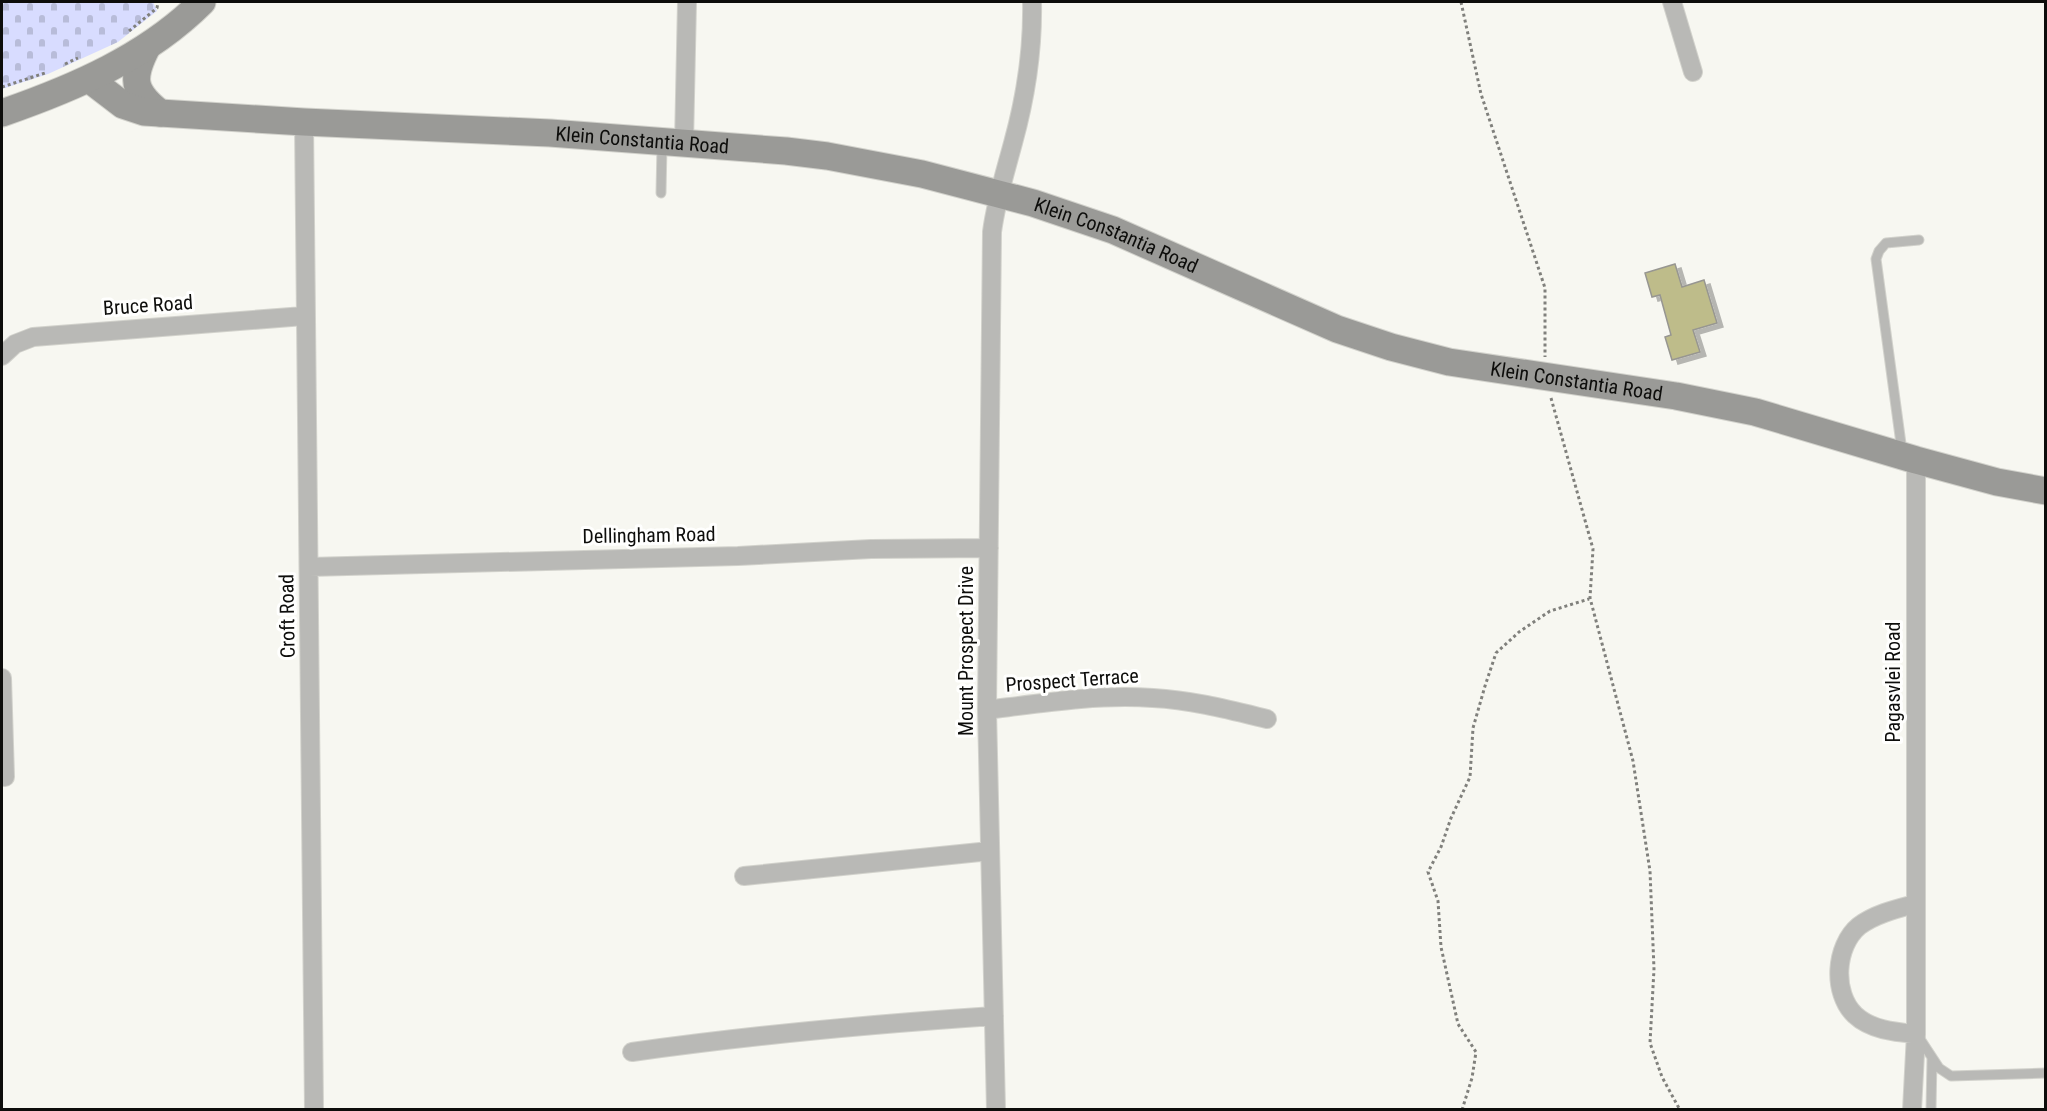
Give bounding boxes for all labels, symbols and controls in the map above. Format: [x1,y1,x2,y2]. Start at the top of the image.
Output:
street label: Klein Constantia Road [555,121,730,159]
street label: Klein Constantia Road [1031,192,1202,278]
street label: Bruce Road [102,290,194,320]
street label: Klein Constantia Road [1489,356,1664,406]
street label: Dellingham Road [582,522,716,548]
street label: Mount Prospect Drive [954,566,978,736]
street label: Croft Road [274,574,300,658]
street label: Pagasvlei Road [1881,622,1905,742]
street label: Prospect Terrace [1005,663,1139,697]

